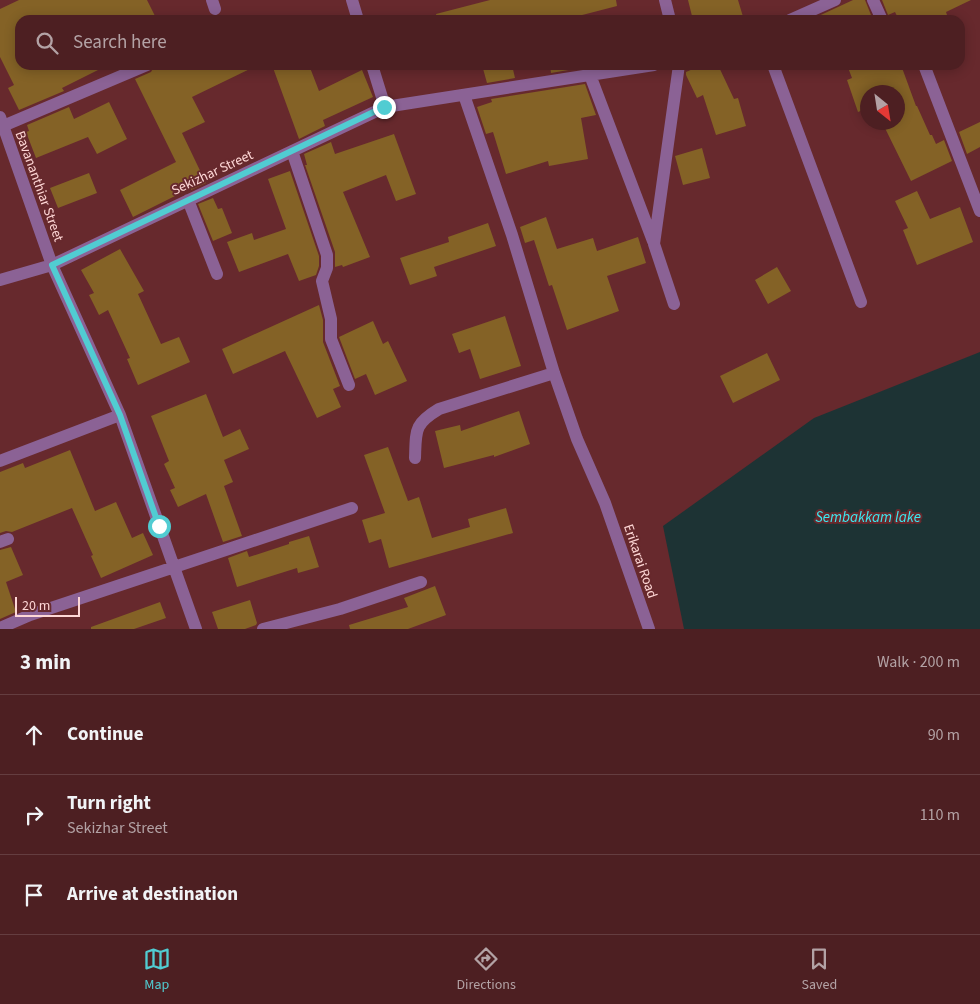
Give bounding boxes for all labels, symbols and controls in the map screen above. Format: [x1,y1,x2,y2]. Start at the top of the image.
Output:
search box [15,15,965,70]
icon: search [33,29,61,57]
text: Search here [73,29,167,56]
north arrow [860,85,905,130]
route end [373,96,396,119]
street label: Bavananthiar Street [10,128,68,245]
street label: Sekizhar Street [168,145,257,201]
water label: Sembakkam lake [815,507,921,528]
route start [148,515,171,538]
street label: Erikarai Road [618,521,662,601]
scale bar [15,594,80,617]
text: 20 m [22,596,50,616]
text: 3 min [20,647,71,677]
text: Walk · 200 m [877,651,960,673]
icon: ahead [20,721,48,749]
text: Continue [67,721,144,748]
text: 90 m [928,724,960,746]
text: Turn right [67,790,151,817]
icon: right [20,801,48,829]
text: 110 m [920,804,960,826]
text: Sekizhar Street [67,817,168,839]
icon: arrive [20,881,48,909]
text: Arrive at destination [67,881,238,908]
tab: Map [143,945,171,995]
tab: Directions [457,945,516,995]
tab: Saved [801,945,837,995]

